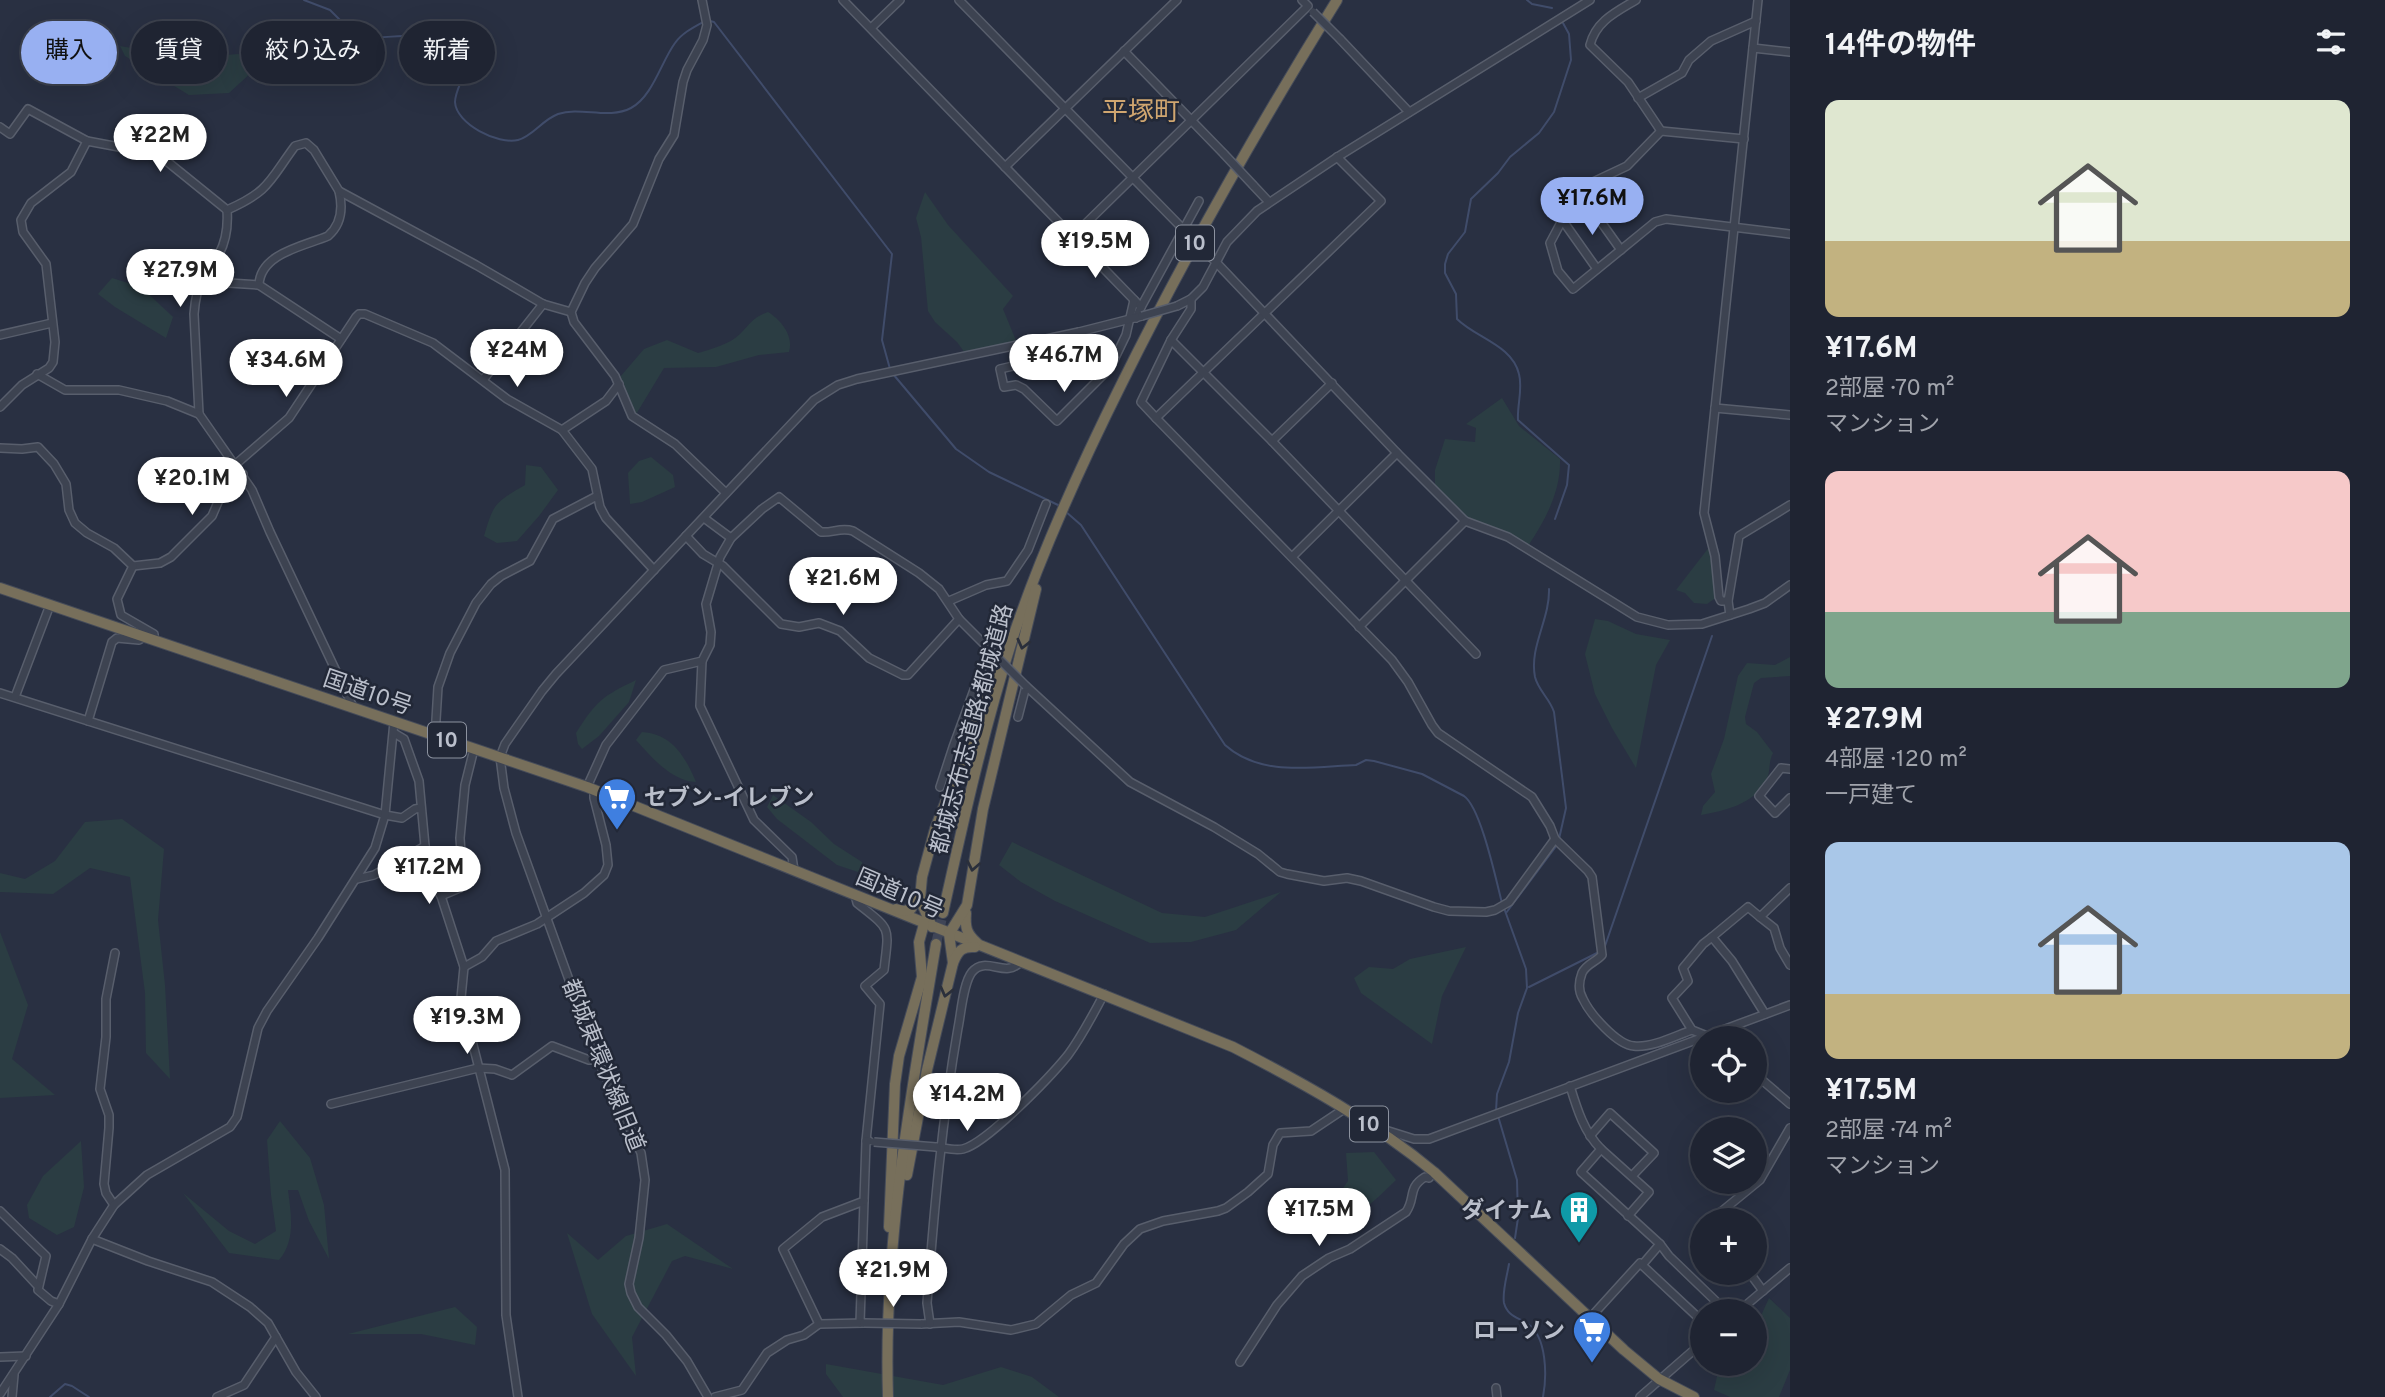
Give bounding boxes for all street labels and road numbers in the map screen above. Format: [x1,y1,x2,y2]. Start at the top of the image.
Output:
road number: 10 [1176,226,1214,260]
street label: 都城志布志道路;都城道路 [926,601,1021,858]
street label: 国道10号 [319,666,416,723]
road number: 10 [428,722,466,758]
street label: 国道10号 [851,864,947,927]
street label: 都城東環状線旧道 [554,975,650,1157]
road number: 10 [1350,1106,1388,1142]

